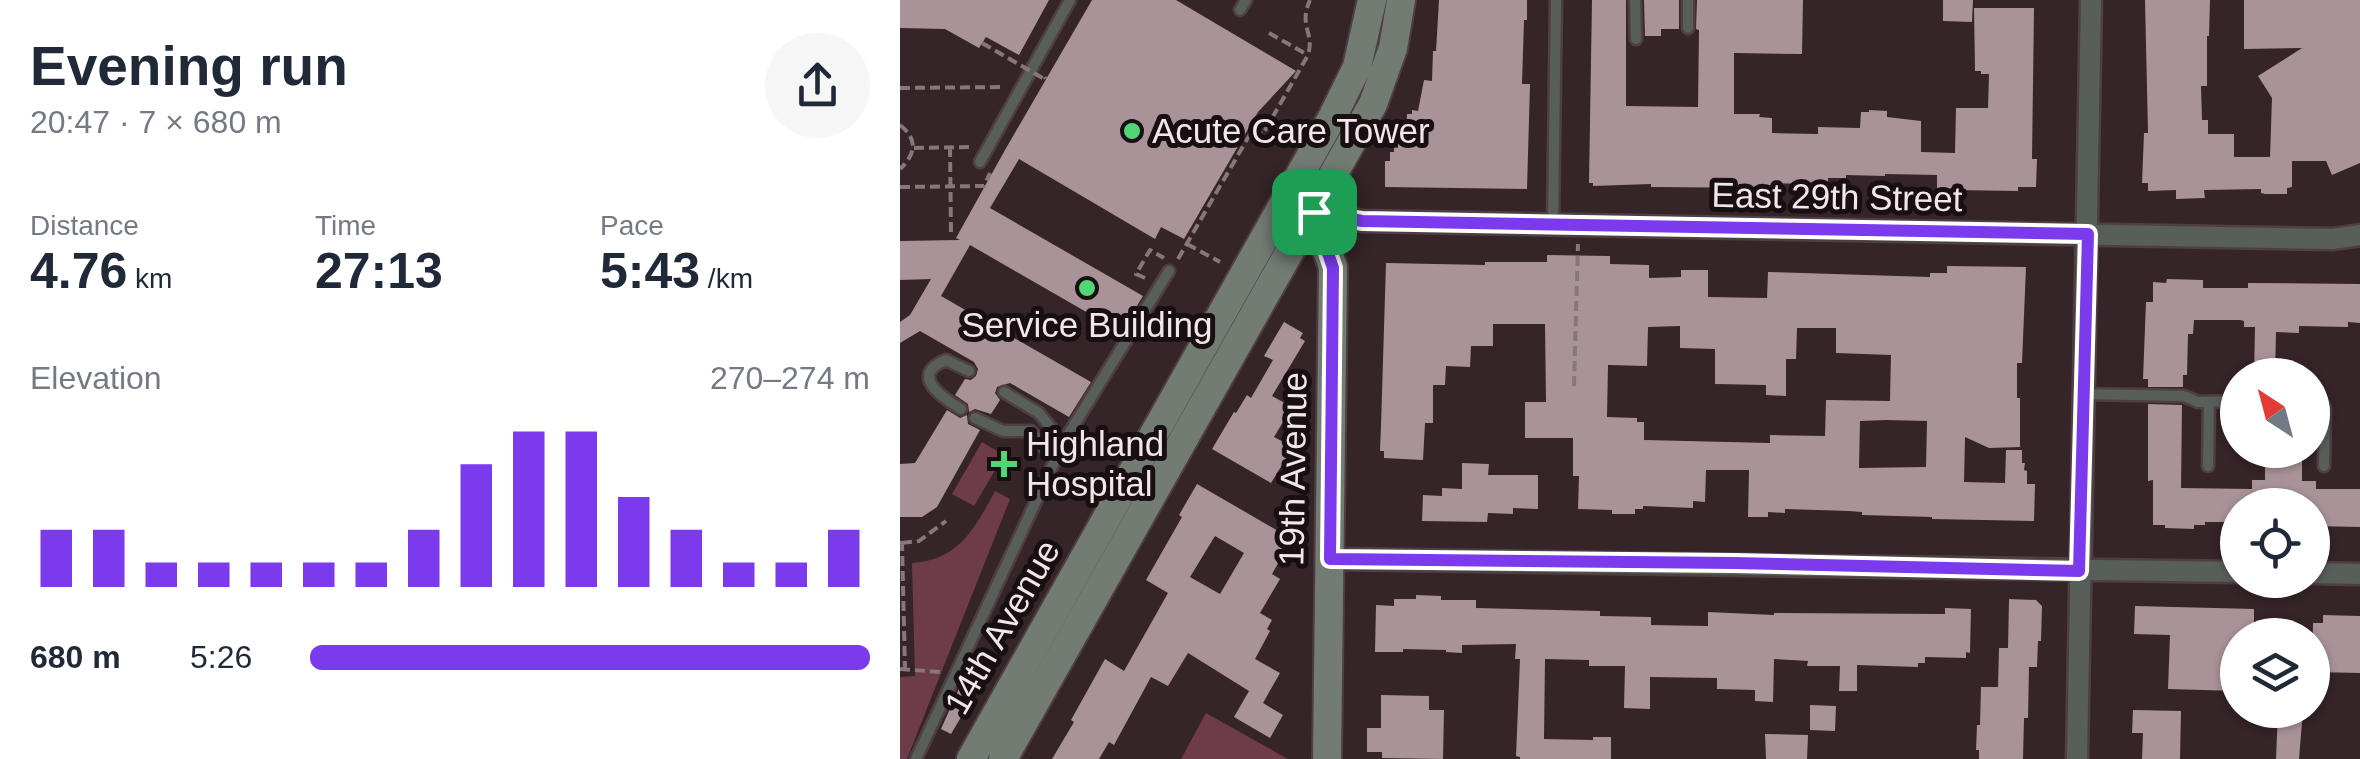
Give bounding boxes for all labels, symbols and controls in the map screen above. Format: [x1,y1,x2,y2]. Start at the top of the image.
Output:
button: share [765,33,870,138]
text: Evening run [30,35,348,97]
text: 20:47 · 7 × 680 m [30,104,282,140]
place label: Acute Care Tower [1152,111,1430,150]
marker: Acute Care Tower [1121,120,1143,142]
pin [1272,170,1357,255]
street label: East 29th Street [1711,175,1963,218]
icon: arrive [1287,185,1342,240]
text: Distance [30,210,139,241]
text: Time [315,210,376,241]
text: Pace [600,210,664,241]
text: 4.76 [30,243,127,299]
text: 27:13 [315,243,443,299]
text: 5:43 [600,243,700,299]
text: km [127,263,172,294]
text: /km [700,263,753,294]
marker: Service Building [1076,277,1098,299]
place label: Service Building [962,305,1212,344]
north arrow [2220,358,2330,468]
map controls [2220,358,2330,728]
text: Elevation [30,360,162,396]
text: 270–274 m [710,360,870,396]
street label: 19th Avenue [1271,372,1314,566]
place label: Highland Hospital [1026,424,1164,503]
marker: Highland Hospital [991,451,1017,477]
button: locate [2220,488,2330,598]
street label: 14th Avenue [936,533,1067,721]
button: layers [2220,618,2330,728]
text: 680 m [30,639,121,675]
text: 5:26 [190,639,252,675]

